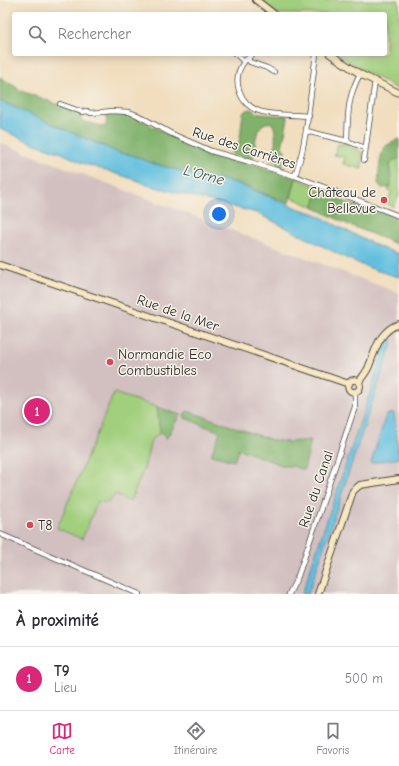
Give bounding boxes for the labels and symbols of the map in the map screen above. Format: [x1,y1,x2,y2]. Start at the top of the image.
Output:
street label: Rue des Carrières [190,123,298,173]
water label: L'Orne [182,161,227,189]
place label: Château de Bellevue [309,184,376,217]
marker: Château de Bellevue [379,195,389,205]
your location [209,204,229,224]
street label: Rue de la Mer [135,291,222,335]
place label: Normandie Eco Combustibles [118,346,212,379]
marker: Normandie Eco Combustibles [105,357,115,367]
pin: 1 [24,396,50,426]
street label: Rue du Canal [295,448,337,530]
place label: T8 [38,517,53,534]
marker: T8 [25,520,35,530]

